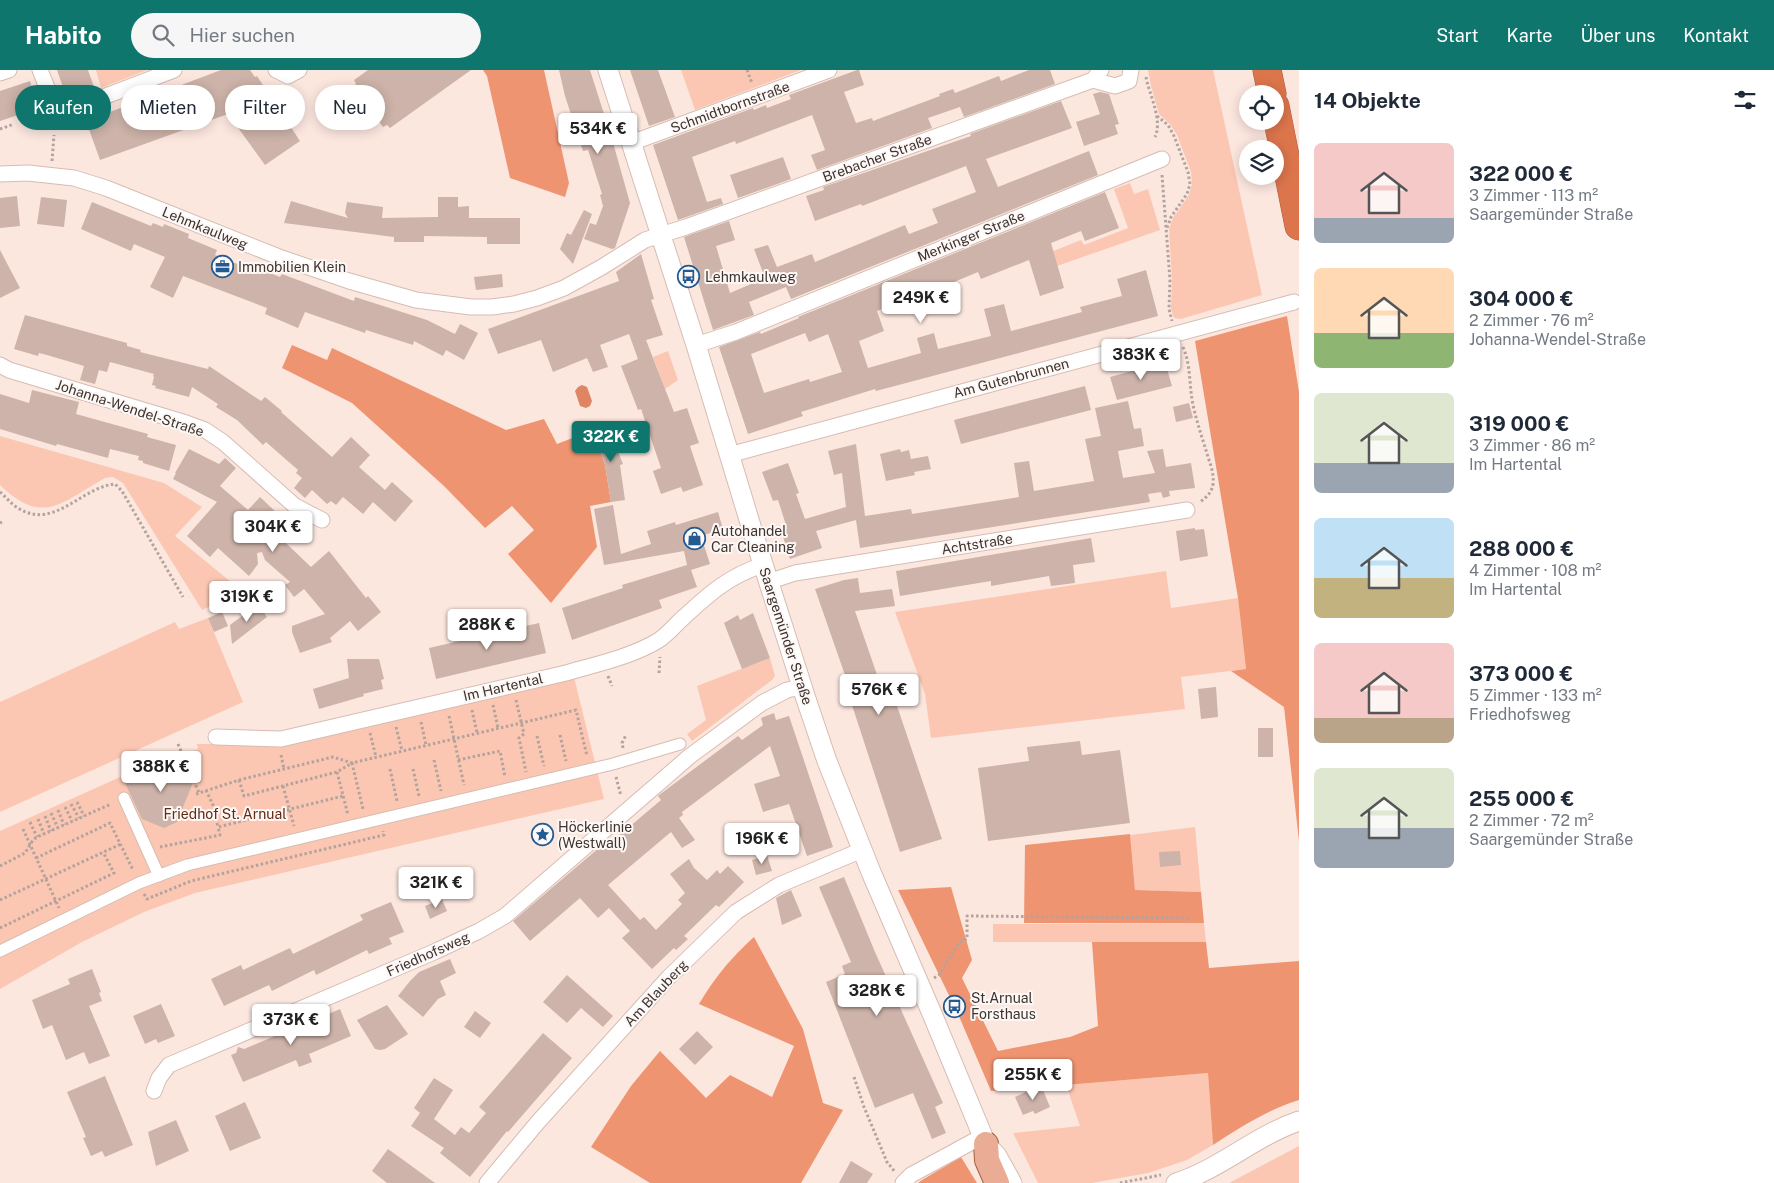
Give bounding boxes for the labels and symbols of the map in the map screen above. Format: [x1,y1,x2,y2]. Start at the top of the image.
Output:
street label: Schmidtbornstraße [668,78,792,136]
pin: 534K € [557,112,639,155]
street label: Brebacher Straße [820,131,934,185]
street label: Lehmkaulweg [160,204,250,253]
street label: Merkinger Straße [915,207,1027,265]
office icon: Immobilien Klein [210,255,234,279]
place label: Immobilien Klein [238,259,346,275]
bus stop icon: Lehmkaulweg [677,265,701,289]
place label: Lehmkaulweg [705,269,796,285]
pin: 249K € [880,282,962,324]
pin: 383K € [1100,338,1182,381]
street label: Am Gutenbrunnen [951,355,1071,401]
street label: Johanna-Wendel-Straße [54,376,206,440]
pin: 322K € [570,420,652,463]
pin: 304K € [232,510,314,553]
place label: Autohandel Car Cleaning [711,523,795,555]
shop icon: Autohandel Car Cleaning [683,527,707,551]
street label: Achtstraße [940,530,1014,558]
street label: Saargemünder Straße [756,565,816,707]
pin: 319K € [206,580,288,623]
pin: 288K € [446,608,528,651]
street label: Im Hartental [461,670,545,704]
pin: 576K € [838,674,920,716]
pin: 388K € [120,750,202,793]
park label: Friedhof St. Arnual [164,806,286,822]
place label: Höckerlinie (Westwall) [558,819,632,851]
pin: 196K € [721,822,803,865]
place icon: Höckerlinie (Westwall) [530,823,554,847]
pin: 321K € [395,866,477,909]
street label: Friedhofsweg [384,928,472,979]
street label: Am Blauberg [621,956,691,1030]
pin: 328K € [836,974,918,1017]
place label: St.Arnual Forsthaus [971,990,1036,1022]
bus stop icon: St.Arnual Forsthaus [943,994,967,1018]
pin: 373K € [250,1004,332,1046]
pin: 255K € [992,1058,1074,1101]

